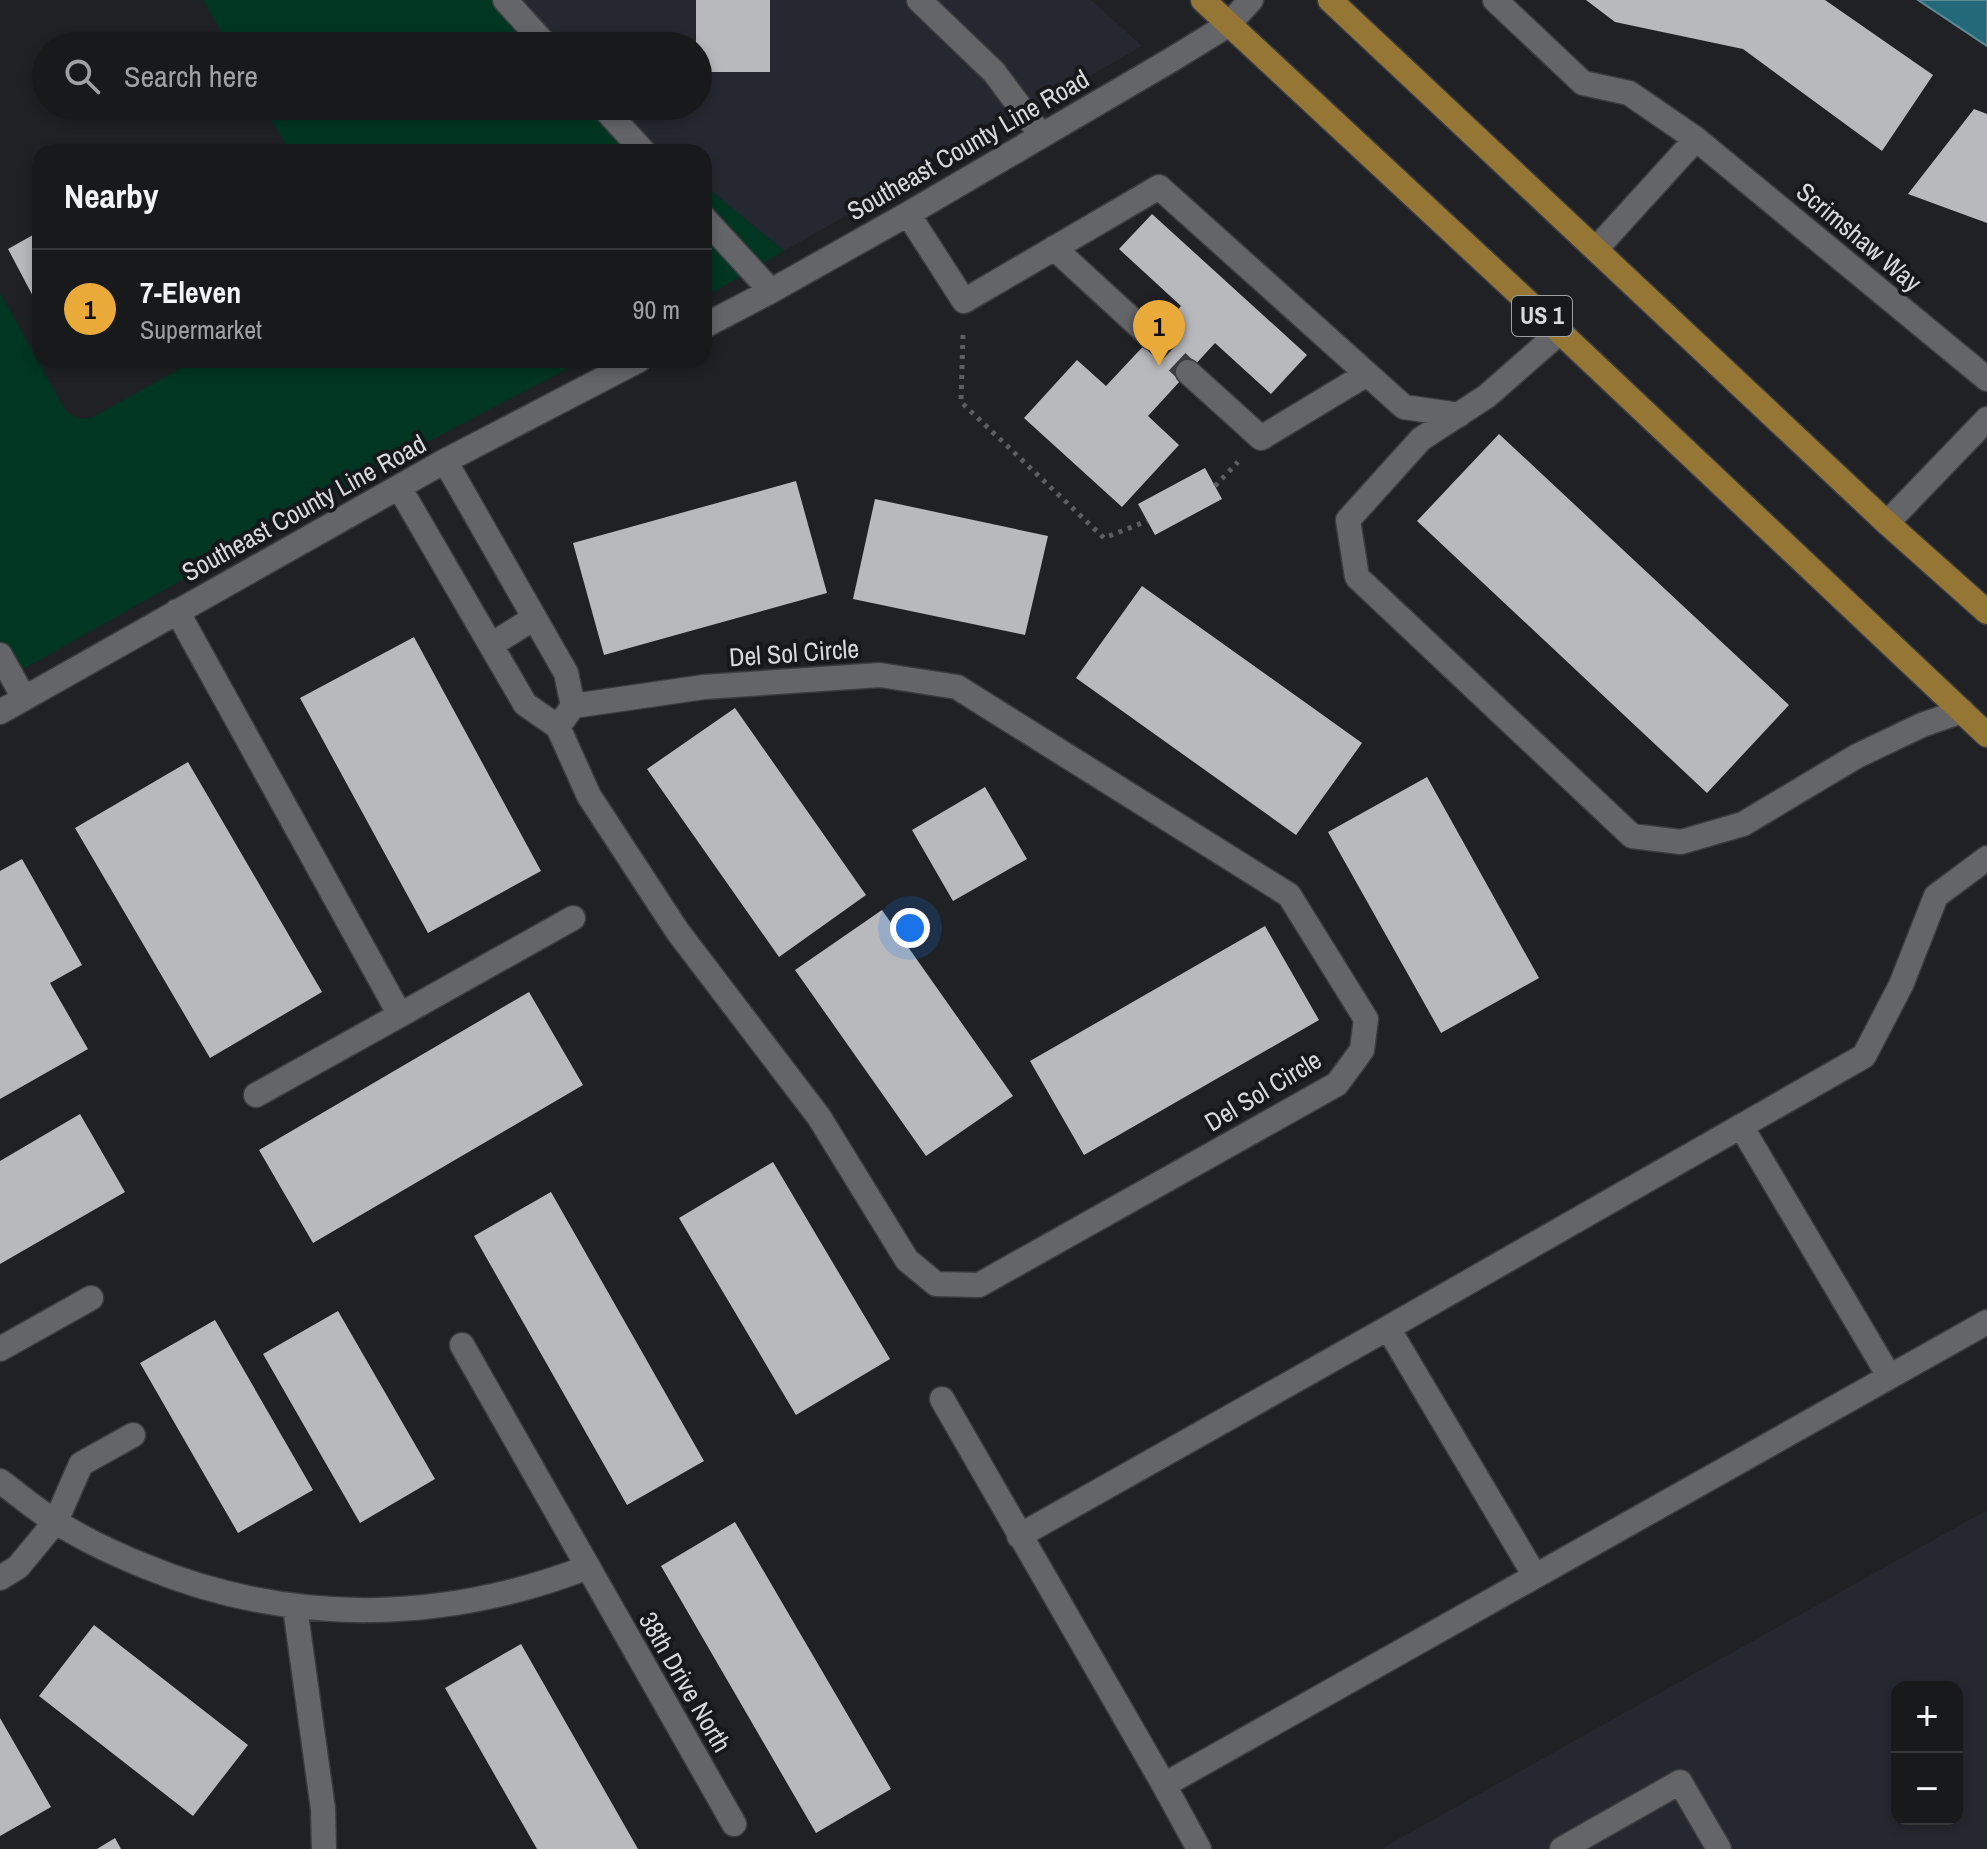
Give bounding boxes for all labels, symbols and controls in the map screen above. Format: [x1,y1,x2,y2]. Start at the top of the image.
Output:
search box [32,32,712,120]
icon: search [60,54,104,98]
text: Search here [124,56,258,96]
street label: Southeast County Line Road [840,61,1095,228]
text: Nearby [64,173,159,219]
street label: Scrimshaw Way [1789,174,1930,299]
text: 7-Eleven [140,272,241,312]
text: 1 [84,292,96,327]
text: 90 m [633,292,680,327]
road number: US 1 [1512,296,1572,336]
pin: 1 [1133,300,1185,366]
text: Supermarket [140,312,262,347]
street label: Southeast County Line Road [176,426,432,589]
street label: Del Sol Circle [728,630,860,675]
your location [890,908,930,948]
street label: Del Sol Circle [1198,1042,1328,1139]
street label: 38th Drive North [631,1605,740,1758]
map controls [1891,1681,1963,1825]
button: + [1891,1681,1963,1753]
button: − [1891,1753,1963,1825]

